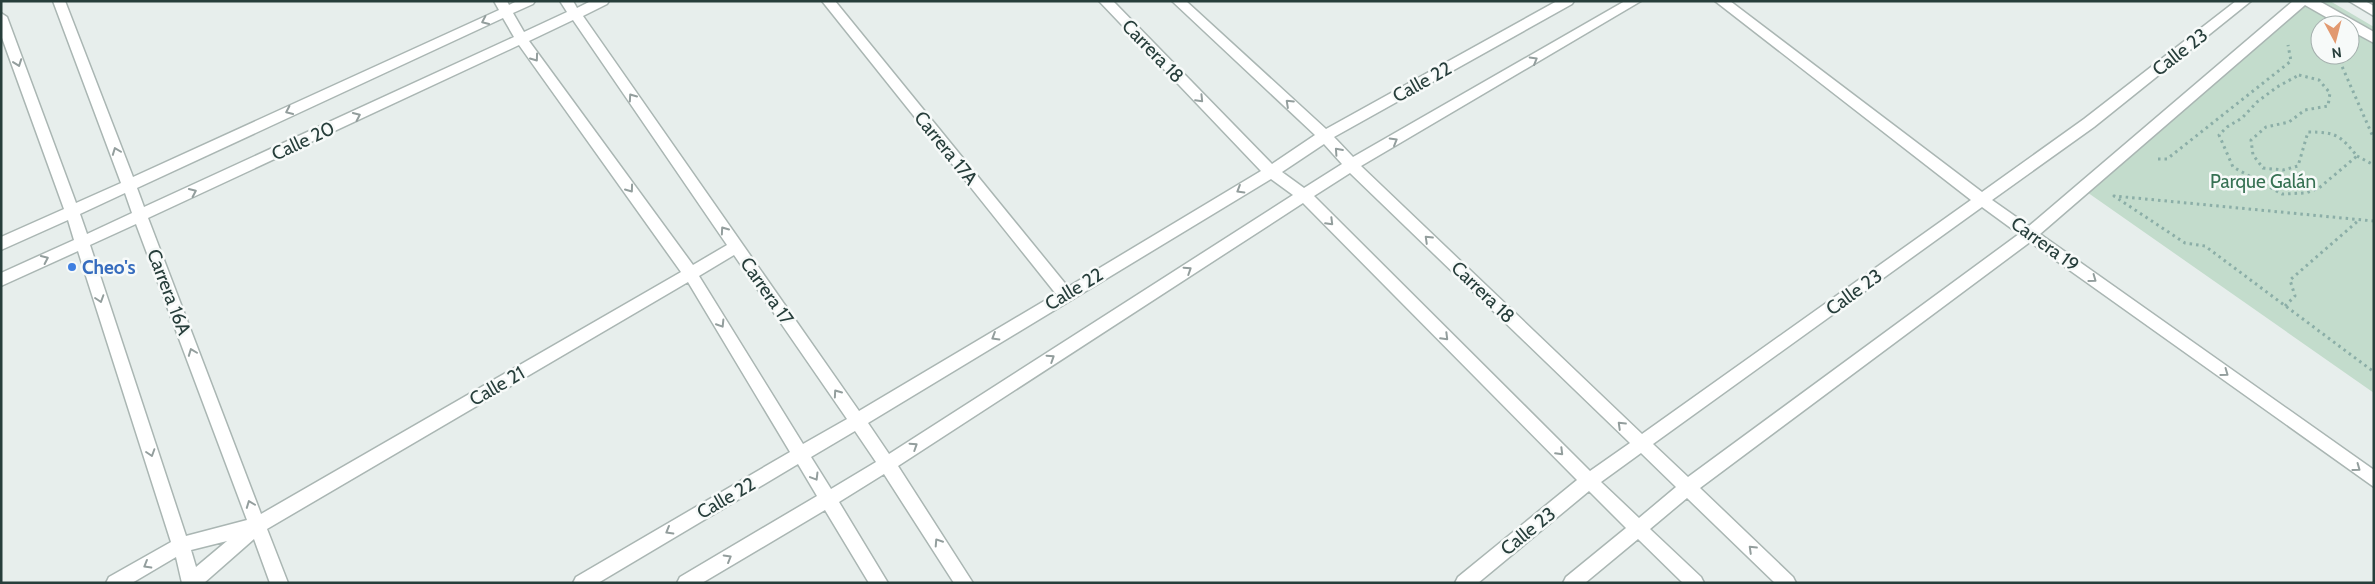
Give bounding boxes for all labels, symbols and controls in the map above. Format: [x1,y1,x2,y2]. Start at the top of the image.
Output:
street label: Carrera 18 [1117,14,1189,88]
one-way arrow [481,15,490,26]
north arrow [2310,15,2360,65]
street label: Calle 23 [2148,23,2212,81]
text: N [2331,43,2343,62]
one-way arrow [529,52,538,61]
one-way arrow [1529,56,1538,66]
street label: Calle 22 [1389,57,1455,107]
one-way arrow [12,58,22,67]
one-way arrow [629,93,638,103]
one-way arrow [1194,93,1203,102]
one-way arrow [1285,100,1294,109]
one-way arrow [285,104,294,115]
street label: Carrera 17A [909,107,983,190]
one-way arrow [352,112,361,122]
street label: Calle 20 [268,116,338,166]
one-way arrow [1388,137,1397,147]
one-way arrow [1335,147,1344,156]
one-way arrow [112,148,122,156]
park label: Parque Galán [2210,170,2316,193]
one-way arrow [624,183,633,193]
one-way arrow [1236,184,1245,194]
one-way arrow [188,187,197,198]
street label: Carrera 19 [2006,212,2084,276]
one-way arrow [1325,216,1334,225]
one-way arrow [721,226,730,236]
one-way arrow [1425,236,1434,245]
street label: Carrera 16A [142,246,196,339]
street label: Carrera 17 [735,253,799,330]
one-way arrow [40,256,49,266]
place label: Cheo's [82,256,136,279]
street label: Carrera 18 [1446,256,1520,328]
marker: Cheo's [66,261,78,273]
street label: Calle 22 [1041,263,1107,315]
street label: Calle 23 [1821,264,1887,320]
one-way arrow [1182,267,1191,276]
one-way arrow [2087,273,2097,282]
one-way arrow [95,294,105,303]
one-way arrow [715,318,725,327]
one-way arrow [991,330,1000,340]
one-way arrow [1439,331,1448,340]
one-way arrow [188,349,198,357]
one-way arrow [1045,355,1055,364]
street label: Calle 21 [465,361,529,411]
one-way arrow [2219,367,2229,376]
one-way arrow [834,389,843,398]
one-way arrow [1618,422,1627,431]
one-way arrow [909,443,918,452]
one-way arrow [1554,446,1563,455]
one-way arrow [145,449,155,457]
one-way arrow [2351,462,2361,471]
street label: Calle 22 [693,472,759,524]
one-way arrow [809,472,819,481]
one-way arrow [246,500,256,509]
street label: Calle 23 [1496,502,1560,560]
one-way arrow [665,525,674,535]
one-way arrow [934,538,944,547]
one-way arrow [1748,546,1757,555]
one-way arrow [723,555,732,565]
one-way arrow [144,558,153,568]

